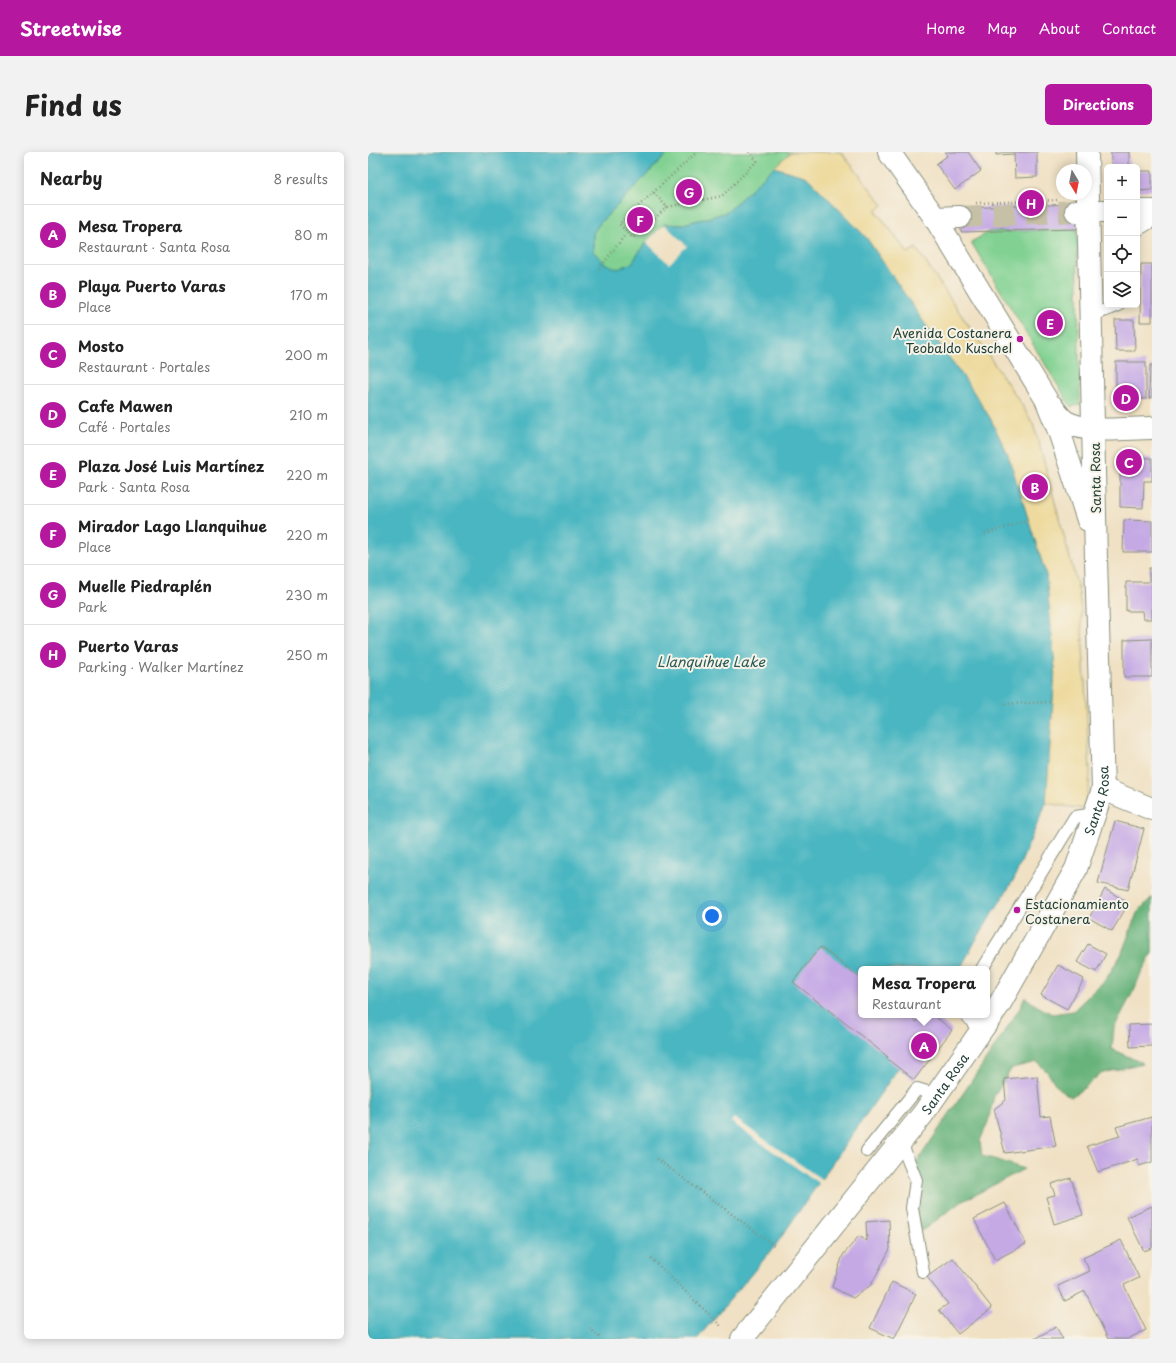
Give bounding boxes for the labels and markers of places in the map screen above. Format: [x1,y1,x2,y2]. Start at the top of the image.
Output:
pin: G [676,177,702,207]
pin: H [1018,188,1044,218]
pin: F [627,205,653,235]
pin: E [1037,308,1063,338]
place label: Avenida Costanera Teobaldo Kuschel [893,323,1012,357]
marker: Avenida Costanera Teobaldo Kuschel [1015,334,1025,344]
pin: D [1113,383,1139,413]
pin: C [1116,447,1142,477]
pin: B [1022,472,1048,502]
place label: Estacionamiento Costanera [1025,894,1129,928]
marker: Estacionamiento Costanera [1012,905,1022,915]
pin: A [911,1031,937,1061]

